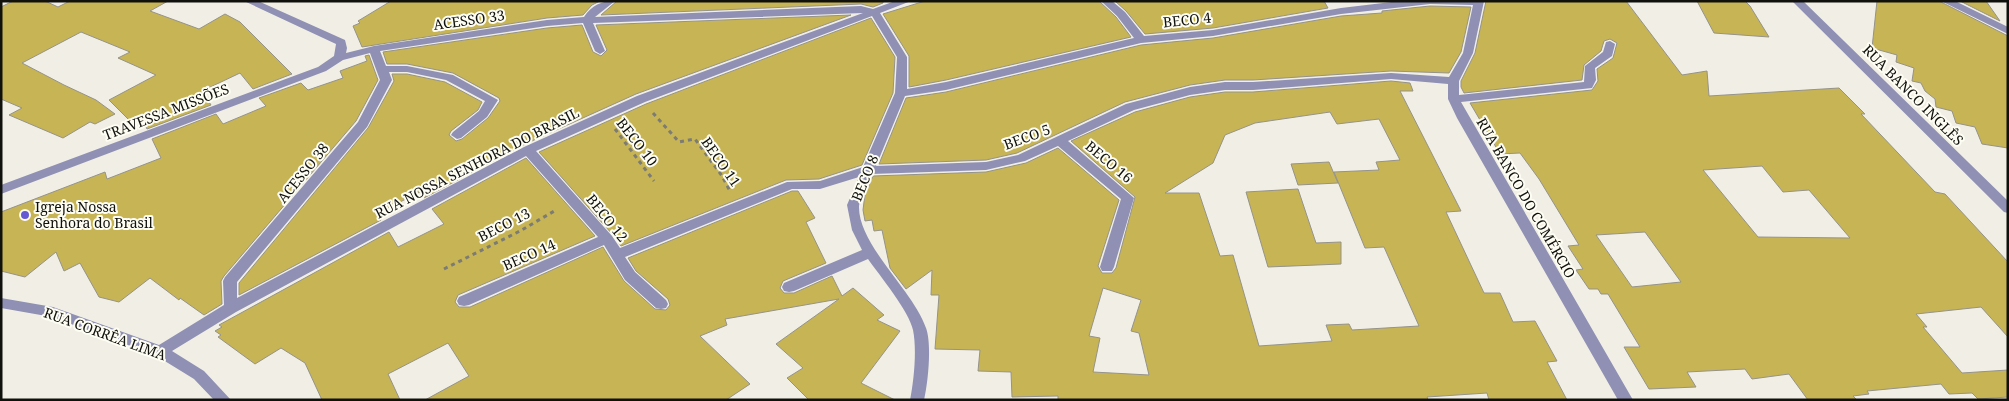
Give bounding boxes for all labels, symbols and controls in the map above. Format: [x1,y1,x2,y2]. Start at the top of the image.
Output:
street label: ACESSO 33 [432,5,506,34]
street label: BECO 4 [1162,8,1212,31]
street label: RUA BANCO INGLÊS [1859,40,1968,149]
street label: TRAVESSA MISSÕES [100,79,231,144]
street label: RUA NOSSA SENHORA DO BRASIL [371,102,582,223]
street label: BECO 10 [613,114,662,170]
street label: RUA BANCO DO COMÉRCIO [1473,114,1580,281]
street label: BECO 5 [1001,119,1053,154]
street label: BECO 11 [698,133,745,190]
street label: BECO 16 [1082,136,1137,187]
street label: ACESSO 38 [273,139,333,207]
street label: BECO 8 [847,152,882,204]
street label: BECO 12 [582,190,632,245]
place label: Igreja Nossa Senhora do Brasil [35,197,153,232]
street label: BECO 13 [474,203,533,246]
marker: Igreja Nossa Senhora do Brasil [19,209,31,221]
street label: BECO 14 [499,234,558,275]
street label: RUA CORRÊA LIMA [41,303,169,365]

